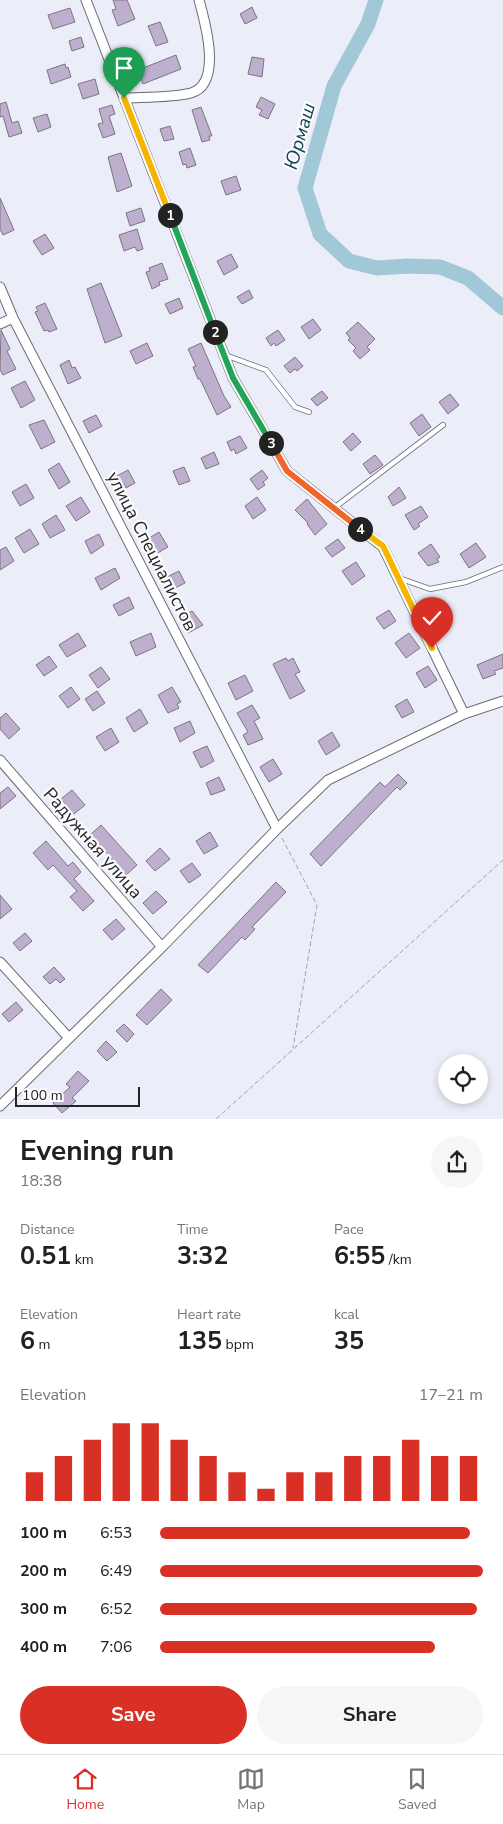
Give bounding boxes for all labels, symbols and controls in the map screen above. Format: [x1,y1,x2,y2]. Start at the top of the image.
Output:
pin [103,47,145,98]
icon: arrive [110,54,138,82]
water label: Юрмаш [278,100,322,173]
pin: 1 [158,202,182,228]
text: 1 [166,206,175,225]
pin: 2 [202,320,228,344]
text: 2 [211,323,220,342]
pin: 3 [258,430,284,456]
text: 3 [267,434,276,453]
street label: улица Специалистов [101,467,203,635]
pin: 4 [348,516,372,542]
text: 4 [356,520,365,539]
pin [411,597,453,648]
icon: check [418,604,446,632]
street label: Радужная улица [38,782,148,904]
map controls [438,1054,488,1104]
button: locate [438,1054,488,1104]
scale bar [15,1084,140,1107]
text: 100 m [22,1086,63,1105]
text: Evening run [20,1132,174,1170]
button: share [431,1136,483,1188]
text: 18:38 [20,1170,62,1192]
text: Distance [20,1220,74,1239]
text: Time [177,1220,208,1239]
text: Pace [334,1220,364,1239]
text: 0.51 [20,1239,71,1273]
text: 3:32 [177,1239,228,1273]
text: 6:55 [334,1239,385,1273]
text: km [71,1250,94,1269]
text: /km [385,1250,412,1269]
text: Elevation [20,1305,78,1324]
text: Heart rate [177,1305,241,1324]
text: kcal [334,1305,359,1324]
text: 6 [20,1324,35,1358]
text: 135 [177,1324,222,1358]
text: 35 [334,1324,364,1358]
text: m [35,1335,51,1354]
text: bpm [222,1335,254,1354]
text: Elevation [20,1384,86,1406]
text: 17–21 m [419,1384,483,1406]
text: 100 m [20,1522,67,1544]
text: 6:53 [100,1522,132,1544]
text: 200 m [20,1560,67,1582]
text: 6:49 [100,1560,132,1582]
text: 300 m [20,1598,67,1620]
text: 6:52 [100,1598,132,1620]
text: 400 m [20,1636,67,1658]
text: 7:06 [100,1636,132,1658]
button: Save [20,1686,247,1744]
button: Share [257,1686,483,1744]
tab: Home [66,1765,104,1814]
tab: Map [237,1765,265,1814]
tab: Saved [398,1765,437,1814]

